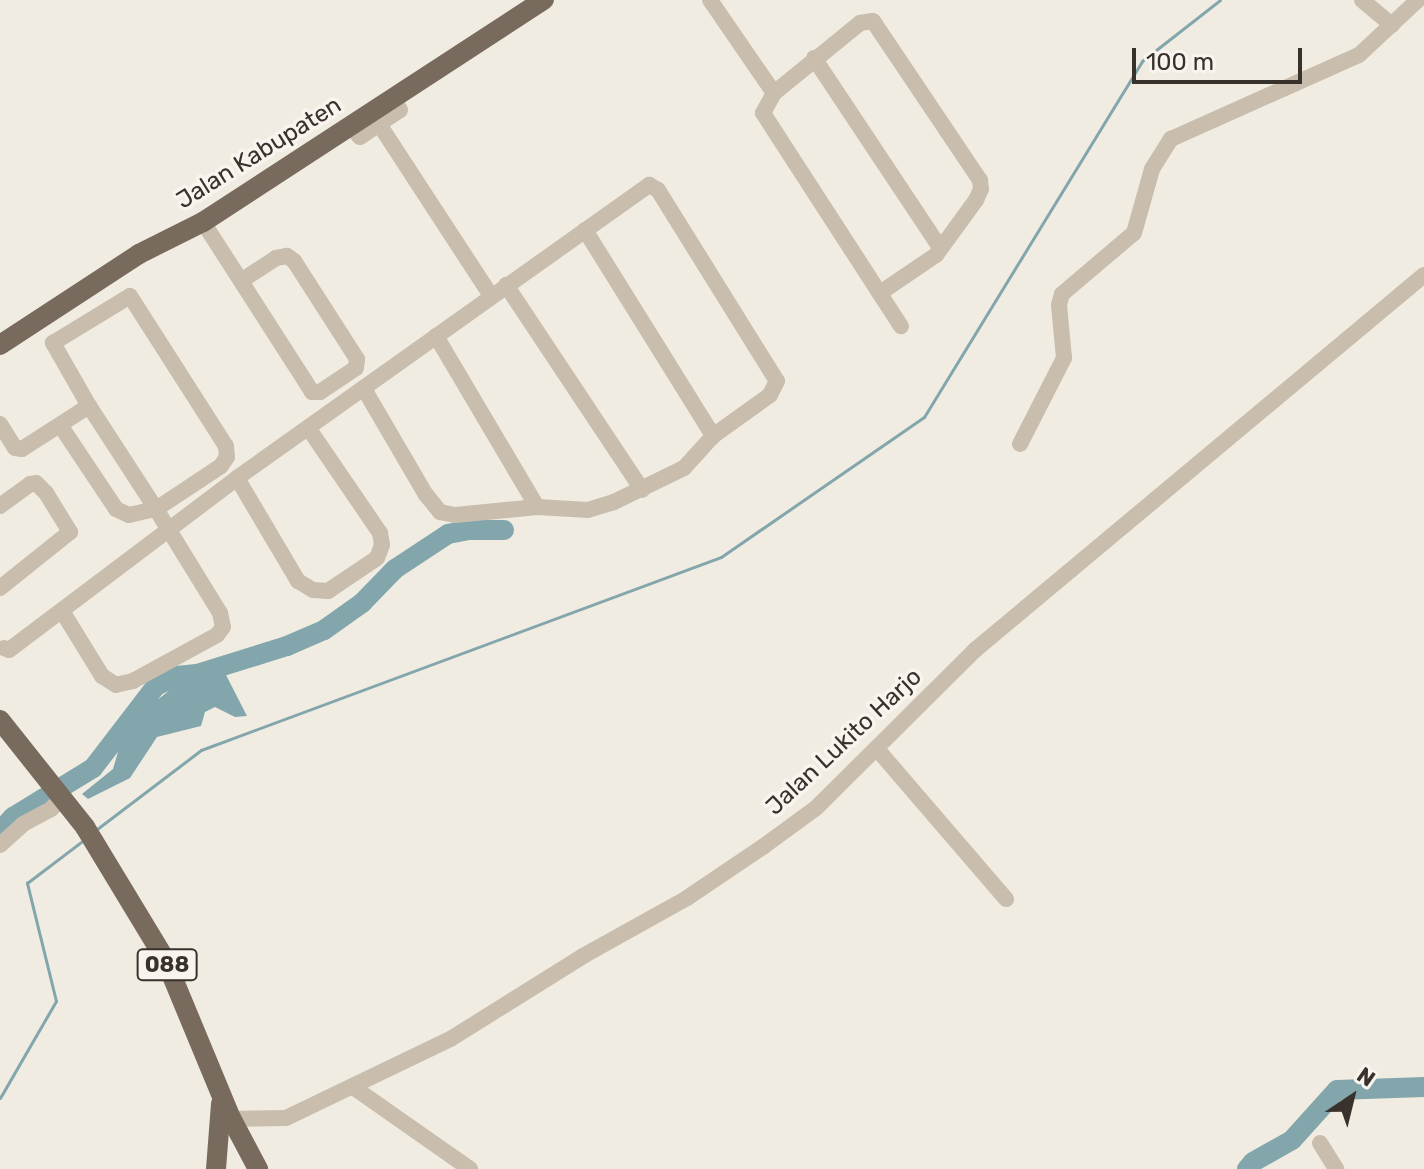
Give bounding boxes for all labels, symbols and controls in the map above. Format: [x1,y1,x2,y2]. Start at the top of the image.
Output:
scale bar [1136,32,1306,82]
text: 100 m [1146,48,1214,76]
street label: Jalan Kabupaten [171,91,347,215]
street label: Jalan Lukito Harjo [760,663,928,821]
road number: 088 [135,947,199,983]
north arrow [1312,1057,1392,1137]
text: N [1352,1061,1380,1093]

